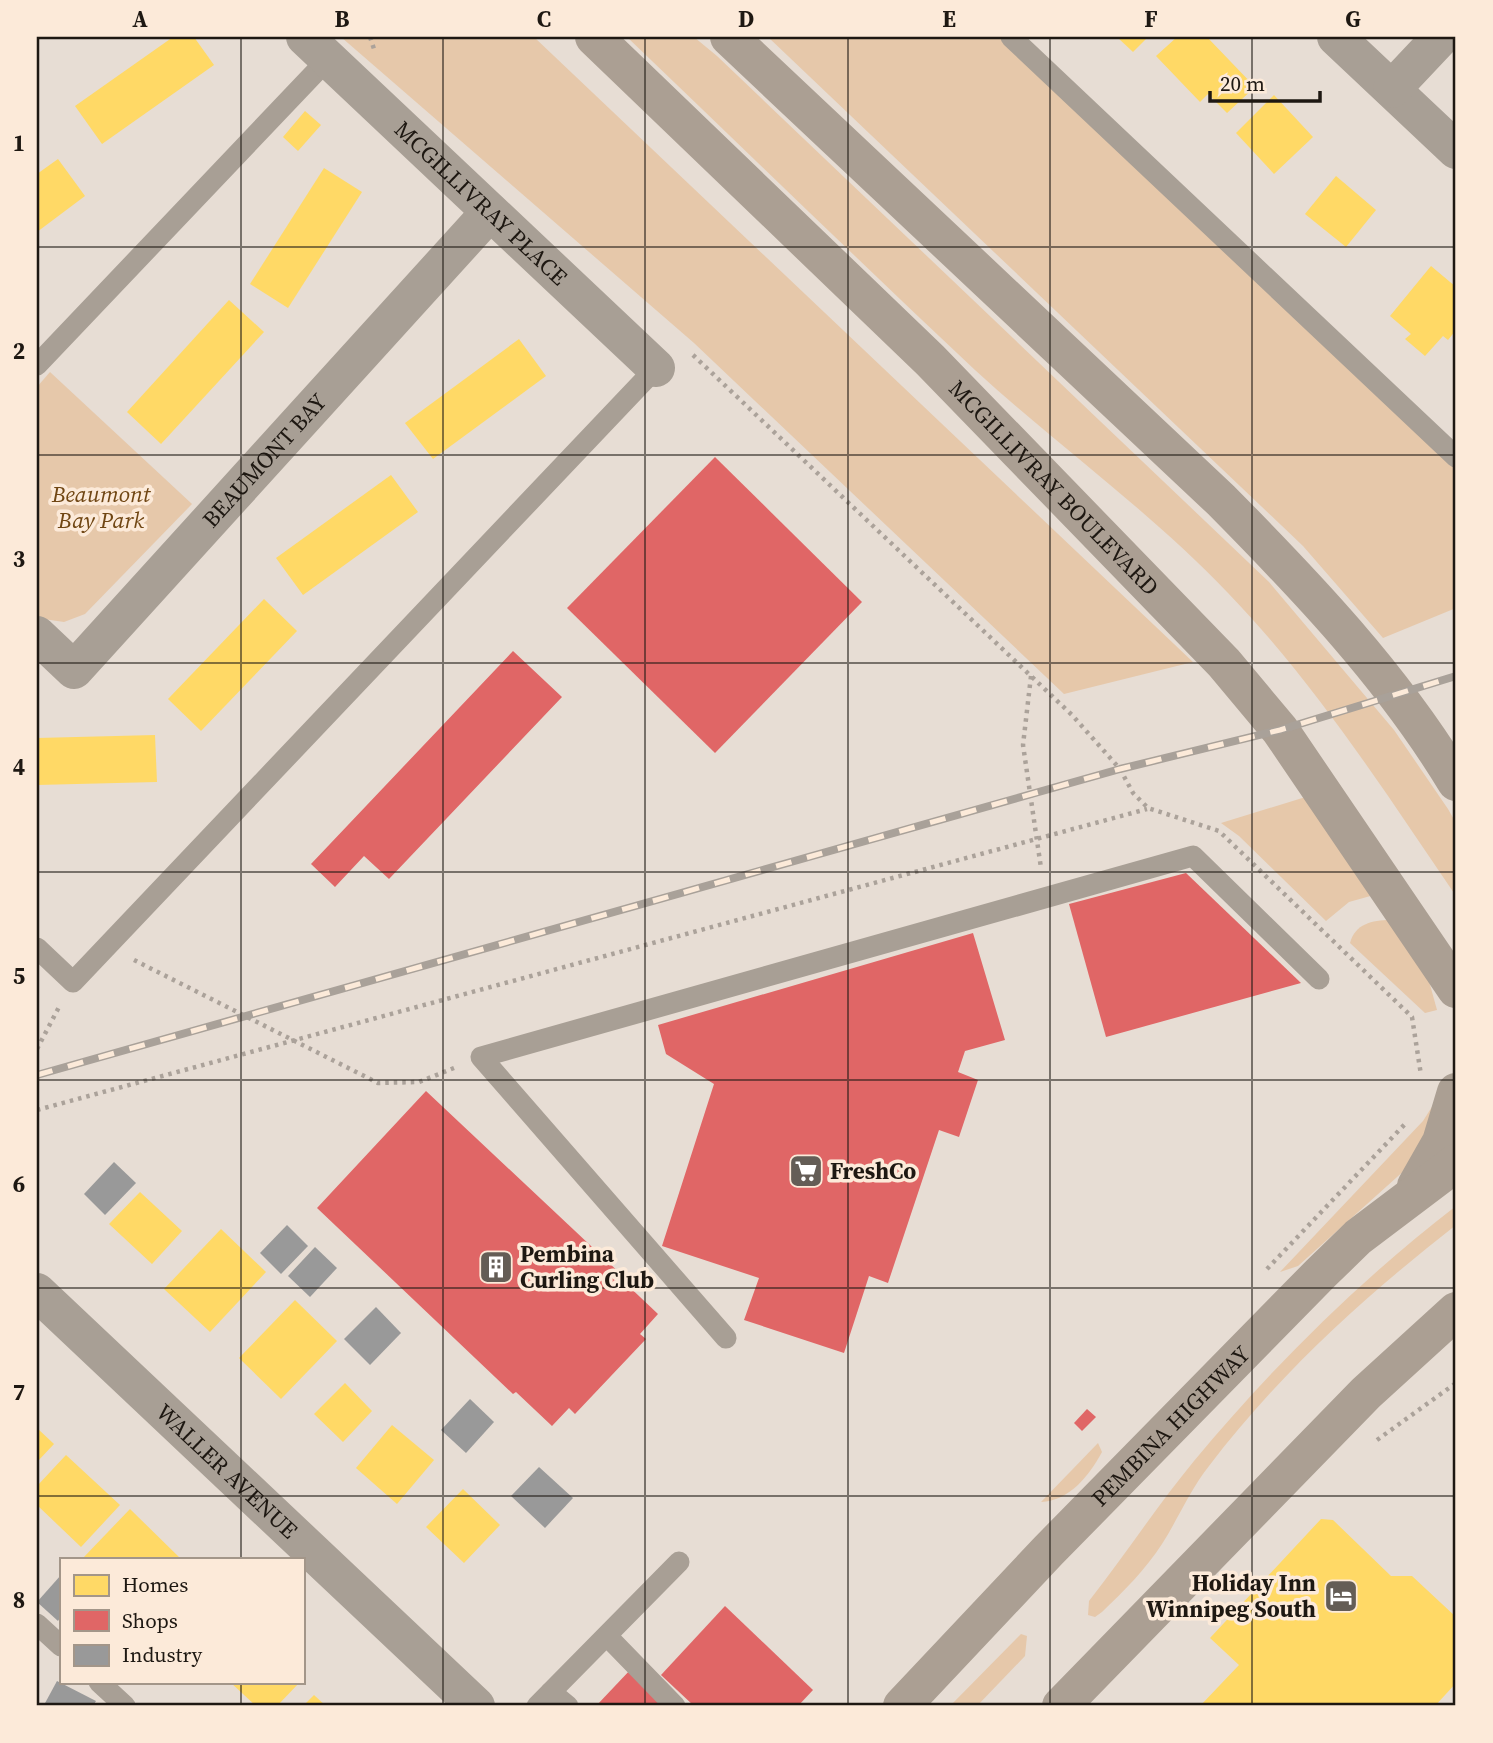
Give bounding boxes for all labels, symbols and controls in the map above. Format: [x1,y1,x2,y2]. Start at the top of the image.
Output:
text: A [132,3,148,35]
text: B [335,3,350,35]
text: C [537,3,551,35]
text: D [738,3,754,35]
text: E [942,3,956,35]
text: F [1144,3,1158,35]
text: G [1345,3,1361,35]
scale bar [1210,60,1320,104]
text: 20 m [1220,69,1265,98]
street label: MCGILLIVRAY PLACE [388,114,575,293]
text: 1 [13,127,25,159]
text: 2 [13,335,25,367]
street label: MCGILLIVRAY BOULEVARD [942,373,1166,603]
street label: BEAUMONT BAY [195,386,334,535]
park label: Beaumont Bay Park [51,478,152,536]
text: 3 [13,543,25,575]
text: 4 [13,751,25,783]
text: 5 [13,960,25,992]
supermarket icon: FreshCo [787,1152,825,1190]
place label: FreshCo [830,1155,916,1187]
text: 6 [13,1168,25,1200]
place label: Pembina Curling Club [520,1238,654,1296]
building icon: Pembina Curling Club [477,1248,515,1286]
street label: PEMBINA HIGHWAY [1084,1338,1257,1514]
text: 7 [13,1376,25,1408]
street label: WALLER AVENUE [149,1396,305,1546]
legend [60,1558,304,1684]
place label: Holiday Inn Winnipeg South [1146,1567,1316,1625]
text: Homes [122,1570,188,1599]
hotel icon: Holiday Inn Winnipeg South [1322,1577,1360,1615]
text: 8 [13,1584,25,1616]
text: Shops [122,1606,178,1635]
text: Industry [122,1640,202,1669]

